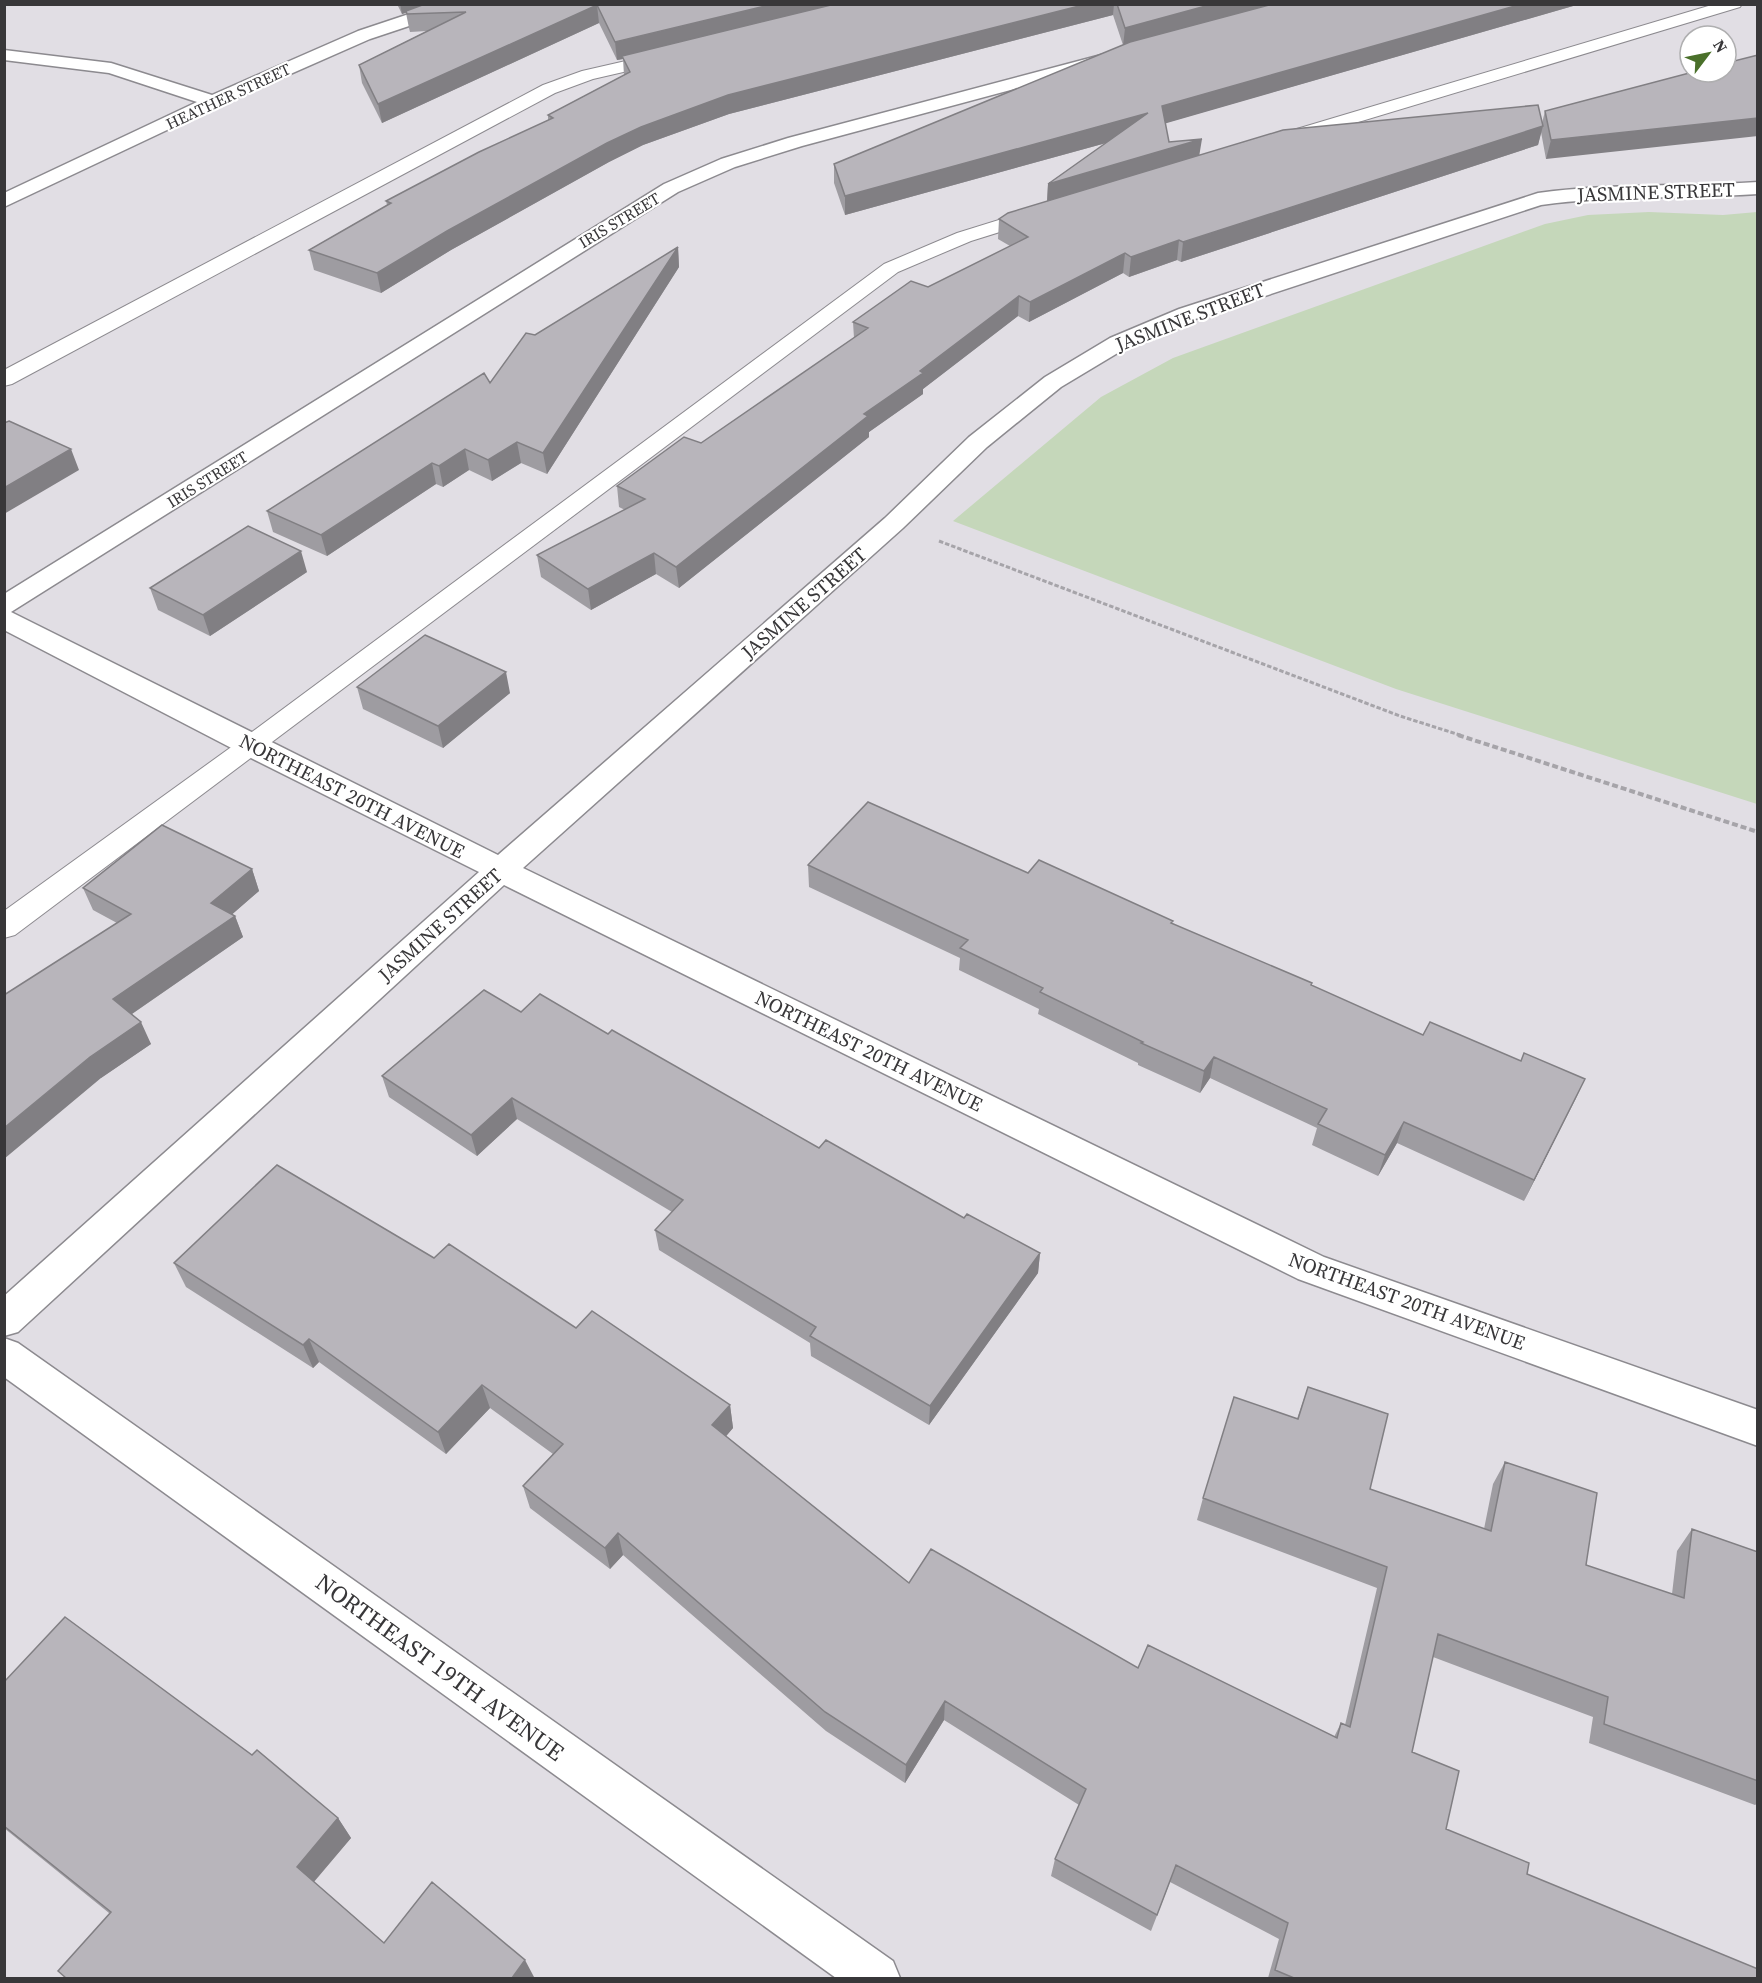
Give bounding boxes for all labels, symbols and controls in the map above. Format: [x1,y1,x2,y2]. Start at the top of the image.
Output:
north arrow [1678,24,1738,84]
text: N [1708,35,1733,57]
street label: HEATHER STREET [162,57,294,135]
street label: JASMINE STREET [1576,175,1735,209]
street label: IRIS STREET [574,187,664,253]
street label: JASMINE STREET [1110,276,1269,359]
street label: IRIS STREET [162,445,252,513]
street label: JASMINE STREET [734,541,873,666]
street label: NORTHEAST 20TH AVENUE [234,727,470,865]
street label: JASMINE STREET [371,862,508,989]
street label: NORTHEAST 20TH AVENUE [751,984,987,1118]
street label: NORTHEAST 20TH AVENUE [1285,1245,1529,1357]
street label: NORTHEAST 19TH AVENUE [309,1566,571,1768]

